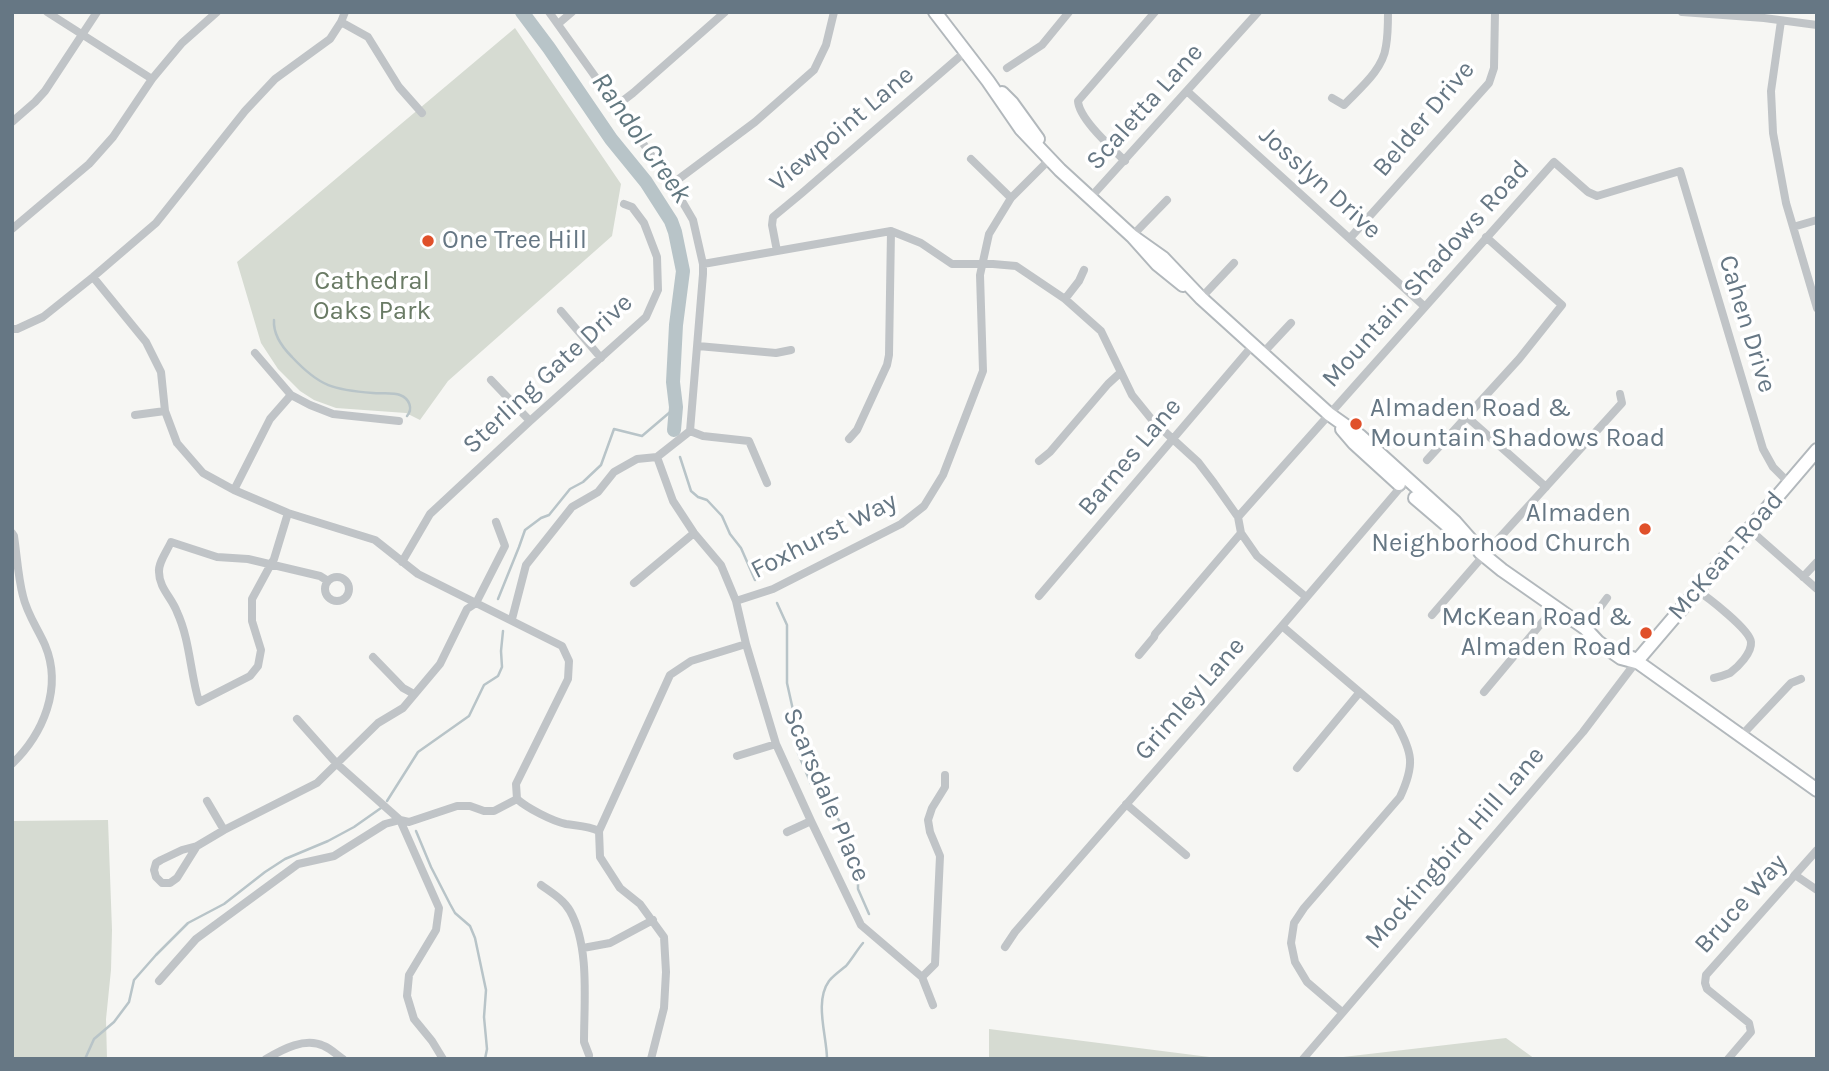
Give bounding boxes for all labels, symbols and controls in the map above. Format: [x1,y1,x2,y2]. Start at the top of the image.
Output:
street label: Scaletta Lane [1080,37,1210,177]
street label: Belder Drive [1366,55,1482,183]
street label: Viewpoint Lane [763,60,921,198]
water label: Randol Creek [584,66,698,210]
street label: Josslyn Drive [1252,120,1388,246]
street label: Mountain Shadows Road [1316,154,1536,394]
place label: One Tree Hill [442,225,587,257]
marker: One Tree Hill [420,233,436,249]
street label: Cahen Drive [1711,252,1783,396]
park label: Cathedral Oaks Park [313,266,431,328]
street label: Sterling Gate Drive [457,287,639,461]
street label: Barnes Lane [1072,392,1188,522]
place label: Almaden Road & Mountain Shadows Road [1370,393,1665,454]
marker: Almaden Road & Mountain Shadows Road [1348,416,1364,432]
street label: McKean Road [1662,485,1790,627]
street label: Foxhurst Way [746,486,902,586]
place label: Almaden Neighborhood Church [1371,498,1631,560]
marker: Almaden Neighborhood Church [1637,521,1653,537]
place label: McKean Road & Almaden Road [1441,602,1632,664]
marker: McKean Road & Almaden Road [1638,625,1654,641]
street label: Grimley Lane [1128,631,1252,767]
street label: Scarsdale Place [775,703,877,887]
street label: Mockingbird Hill Lane [1359,740,1551,956]
street label: Bruce Way [1688,848,1794,960]

